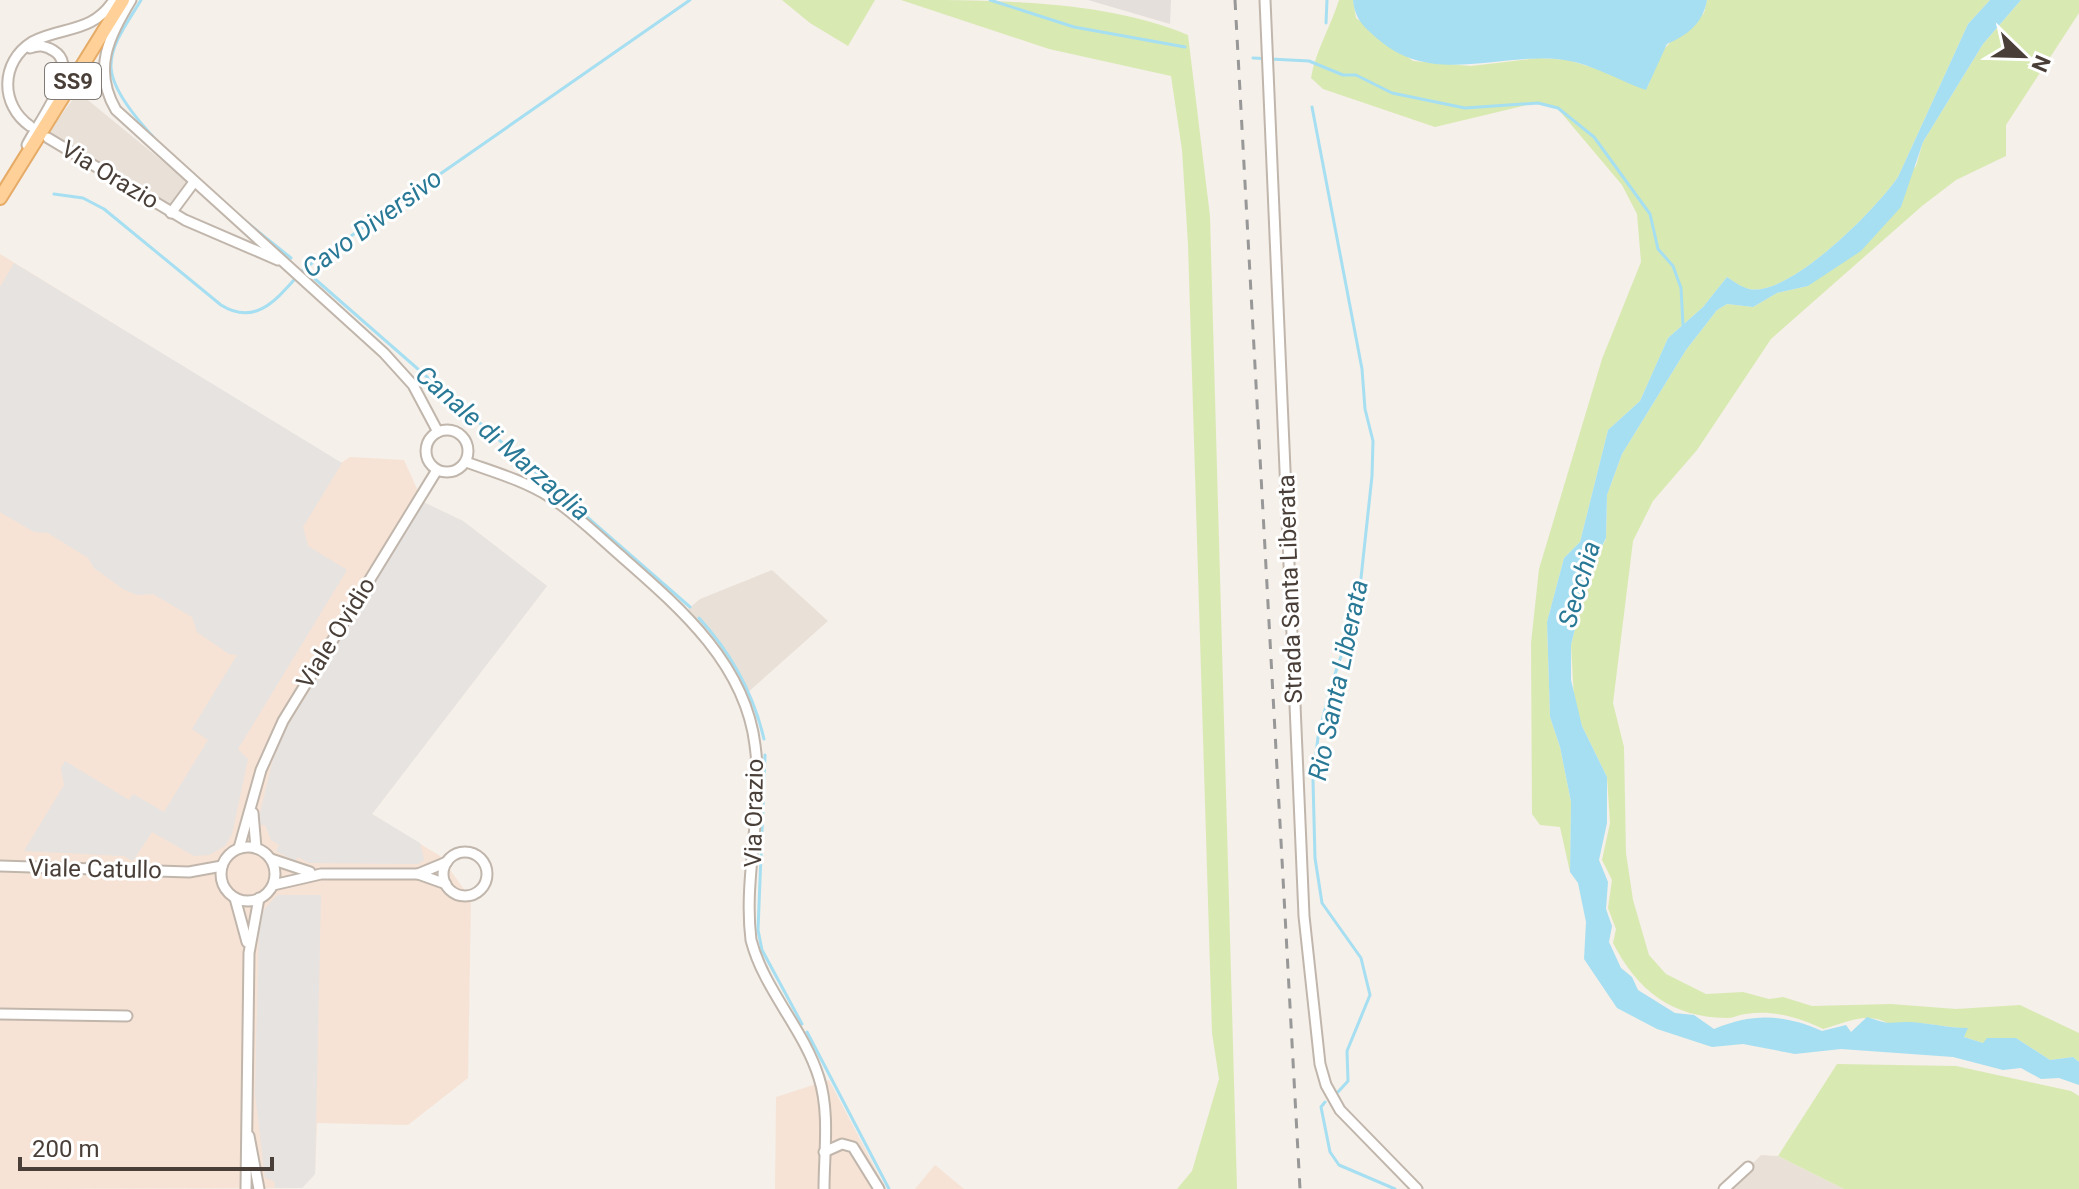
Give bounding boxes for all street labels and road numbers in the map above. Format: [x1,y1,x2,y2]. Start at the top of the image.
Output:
road number: SS9 [45,63,101,99]
street label: Via Orazio [56,135,164,215]
street label: Strada Santa Liberata [1272,474,1308,704]
street label: Viale Ovidio [291,572,381,694]
street label: Via Orazio [739,758,769,868]
street label: Viale Catullo [28,854,162,884]

